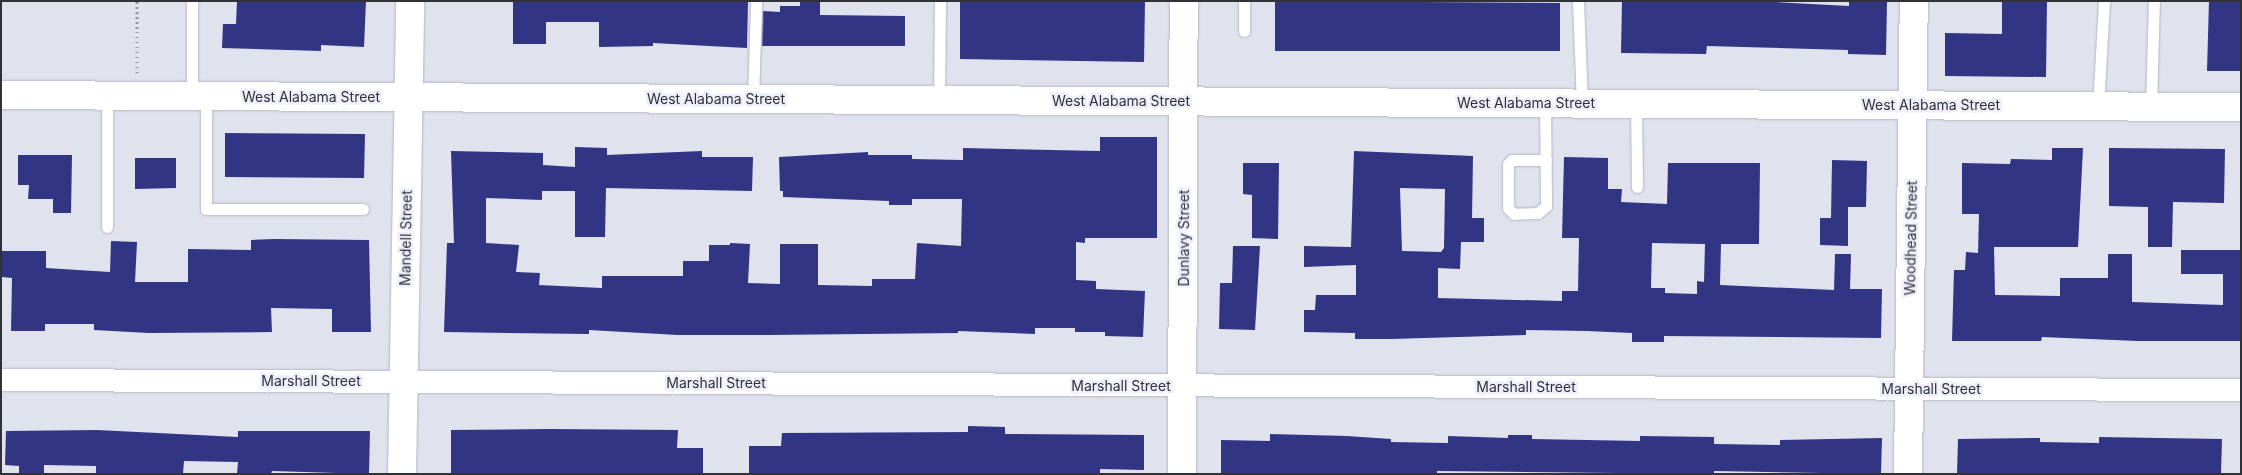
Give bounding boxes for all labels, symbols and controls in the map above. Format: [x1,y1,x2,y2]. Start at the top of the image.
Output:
street label: West Alabama Street [242,89,380,105]
street label: West Alabama Street [647,91,785,107]
street label: West Alabama Street [1052,93,1190,109]
street label: West Alabama Street [1457,95,1595,111]
street label: West Alabama Street [1862,97,2000,113]
street label: Woodhead Street [1902,180,1920,296]
street label: Mandell Street [397,190,415,286]
street label: Dunlavy Street [1176,190,1192,286]
street label: Marshall Street [261,373,361,389]
street label: Marshall Street [666,375,766,391]
street label: Marshall Street [1071,378,1171,394]
street label: Marshall Street [1476,379,1576,395]
street label: Marshall Street [1881,381,1981,397]

